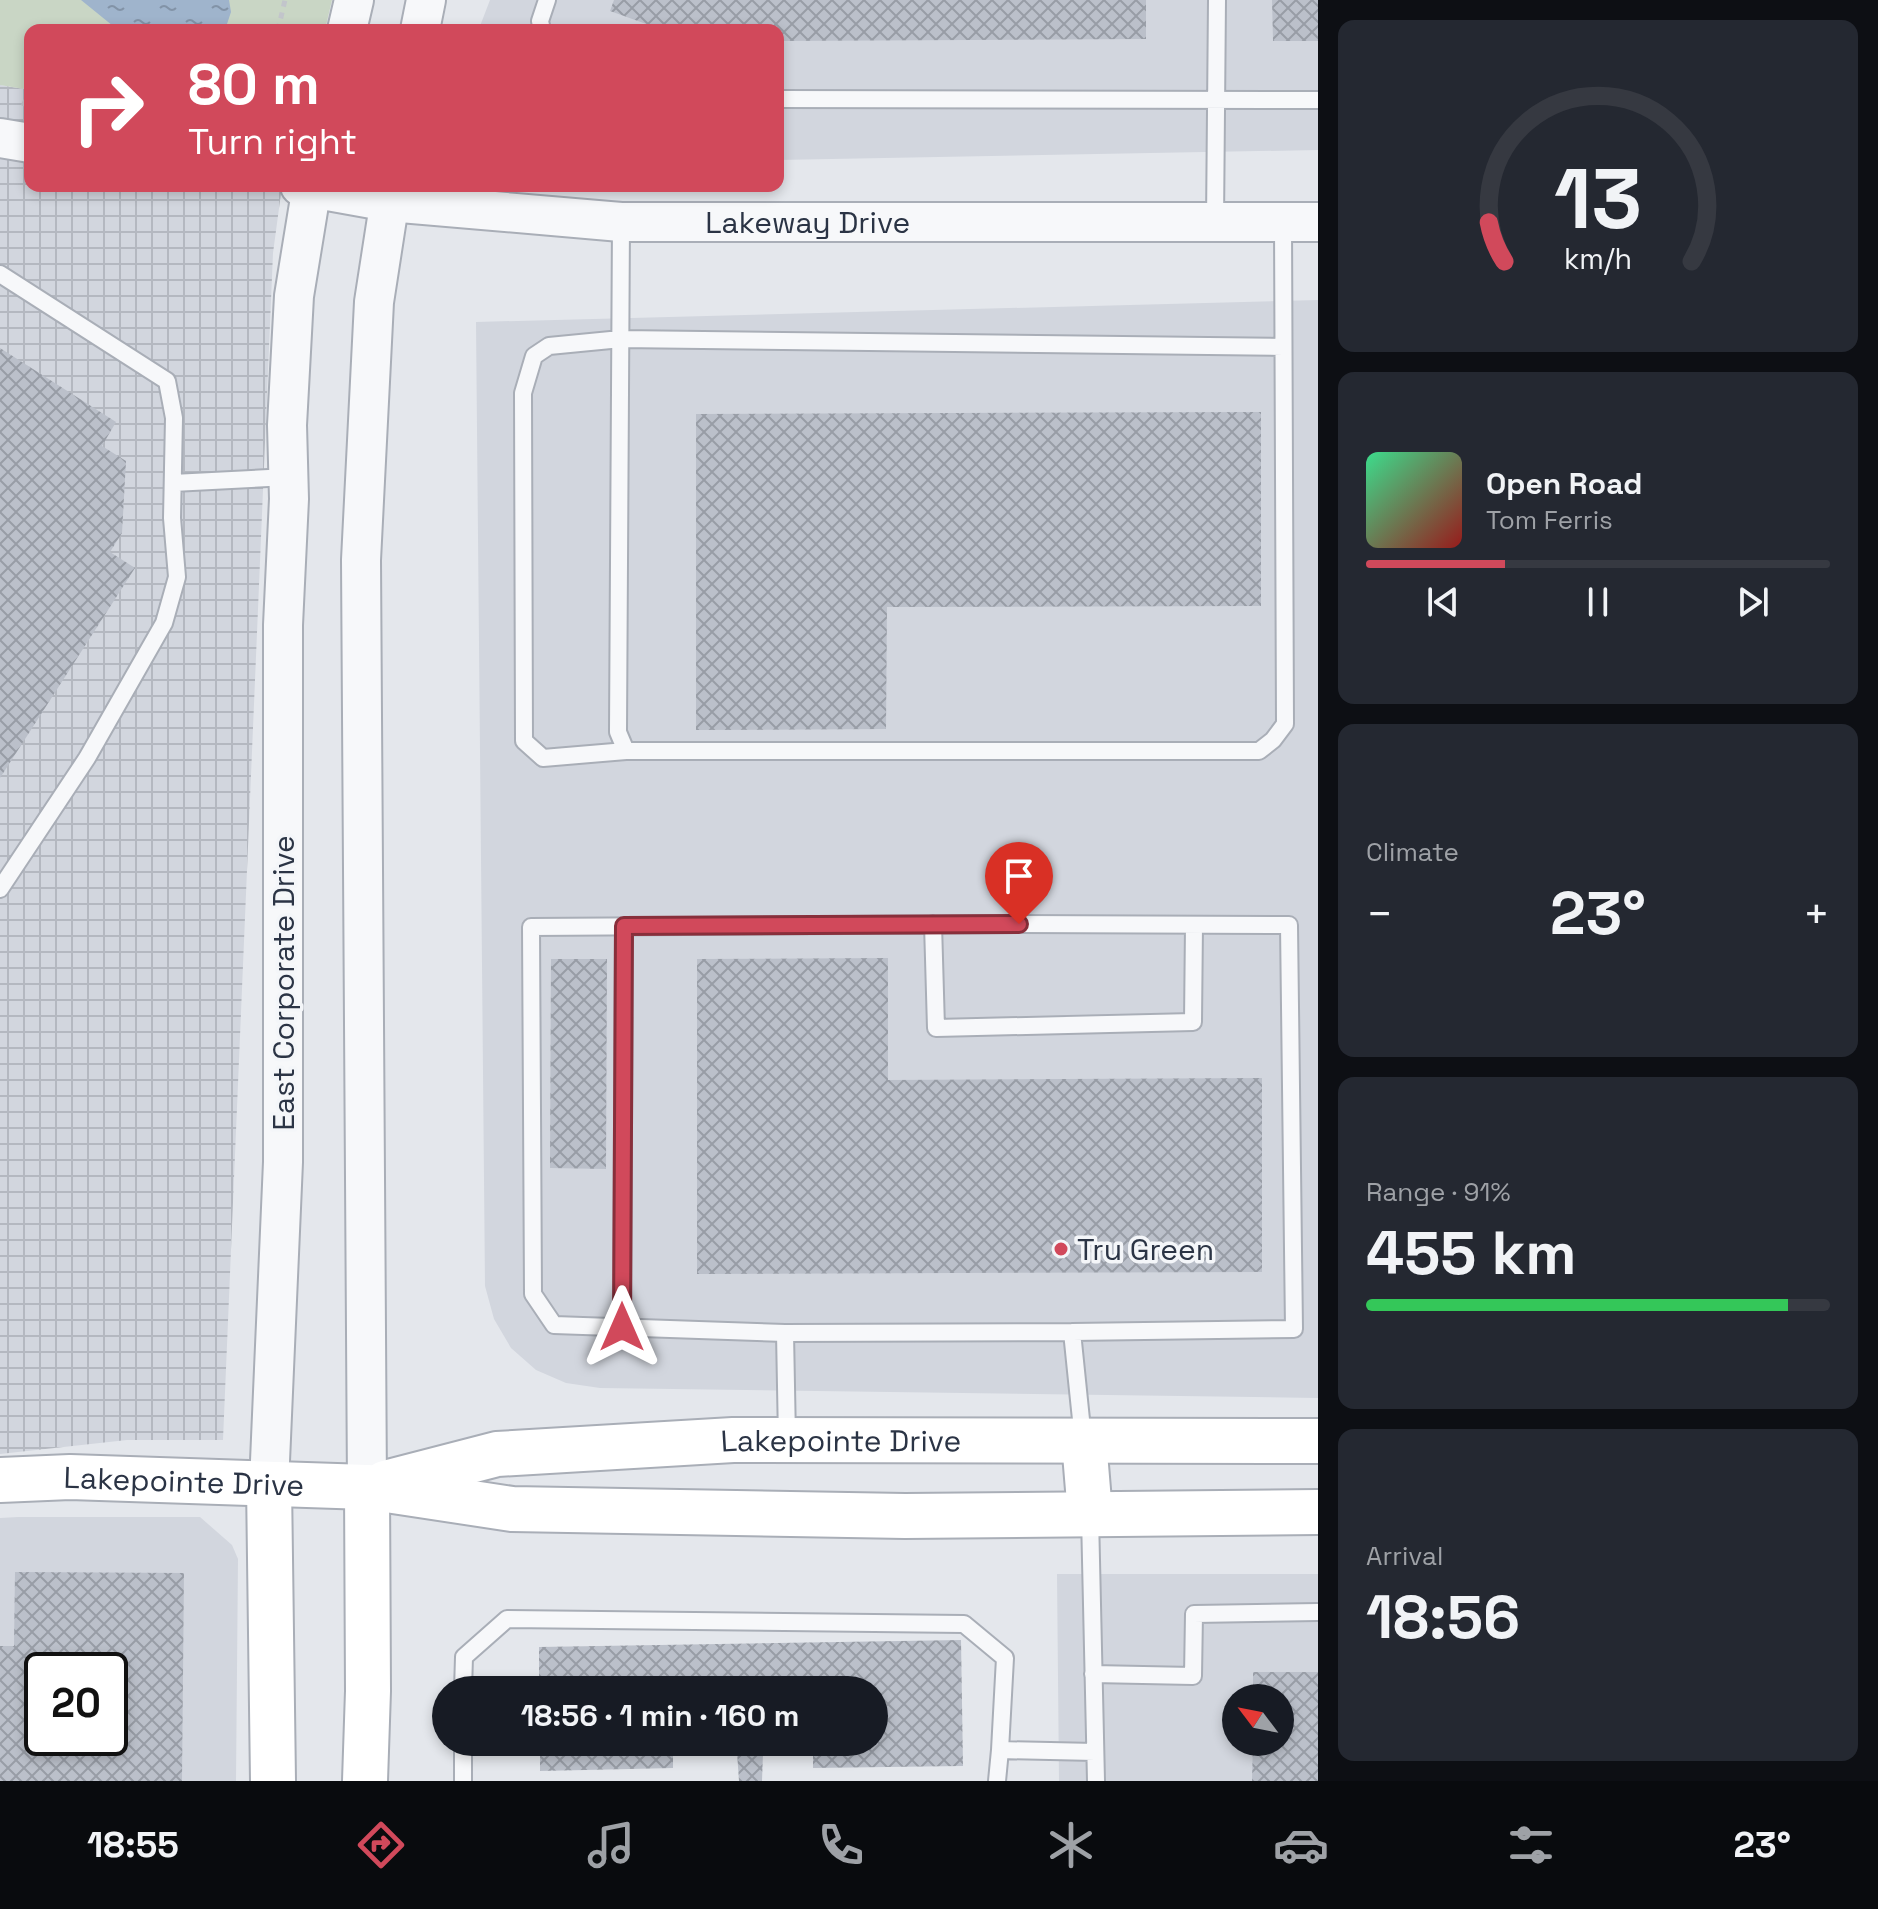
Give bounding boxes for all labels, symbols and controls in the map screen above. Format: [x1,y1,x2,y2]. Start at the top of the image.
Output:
text: 80 m [188,49,320,120]
icon: right [56,56,160,160]
text: Turn right [188,119,357,165]
text: 13 [1554,146,1642,252]
street label: Lakeway Drive [705,203,910,242]
text: km/h [1564,241,1632,277]
text: Open Road [1486,464,1642,503]
text: Tom Ferris [1486,503,1613,537]
icon: previous [1421,580,1465,624]
icon: pause [1576,580,1620,624]
icon: next [1731,580,1775,624]
street label: East Corporate Drive [264,835,303,1131]
text: Climate [1366,835,1459,869]
pin [985,842,1053,924]
icon: arrive [997,854,1041,898]
text: 23° [1550,875,1646,952]
text: − [1366,886,1393,942]
text: + [1803,886,1830,942]
text: Range · 91% [1366,1175,1510,1209]
text: 455 km [1366,1215,1576,1292]
place label: Tru Green [1077,1230,1214,1269]
marker: Tru Green [1052,1240,1070,1258]
position arrow [580,1285,664,1369]
street label: Lakepointe Drive [719,1420,961,1460]
street label: Lakepointe Drive [63,1457,305,1504]
text: Arrival [1366,1539,1443,1573]
text: 18:56 [1366,1579,1520,1656]
speed limit sign: 20 [24,1652,128,1756]
north arrow [1222,1684,1294,1756]
map controls [1222,1684,1294,1756]
text: 18:56 · 1 min · 160 m [521,1696,799,1735]
icon: directions [353,1817,409,1873]
icon: music [583,1817,639,1873]
icon: phone [813,1817,869,1873]
icon: climate [1043,1817,1099,1873]
icon: car [1273,1817,1329,1873]
icon: filters [1503,1817,1559,1873]
text: 18:55 [87,1822,179,1868]
text: 23° [1733,1822,1791,1868]

